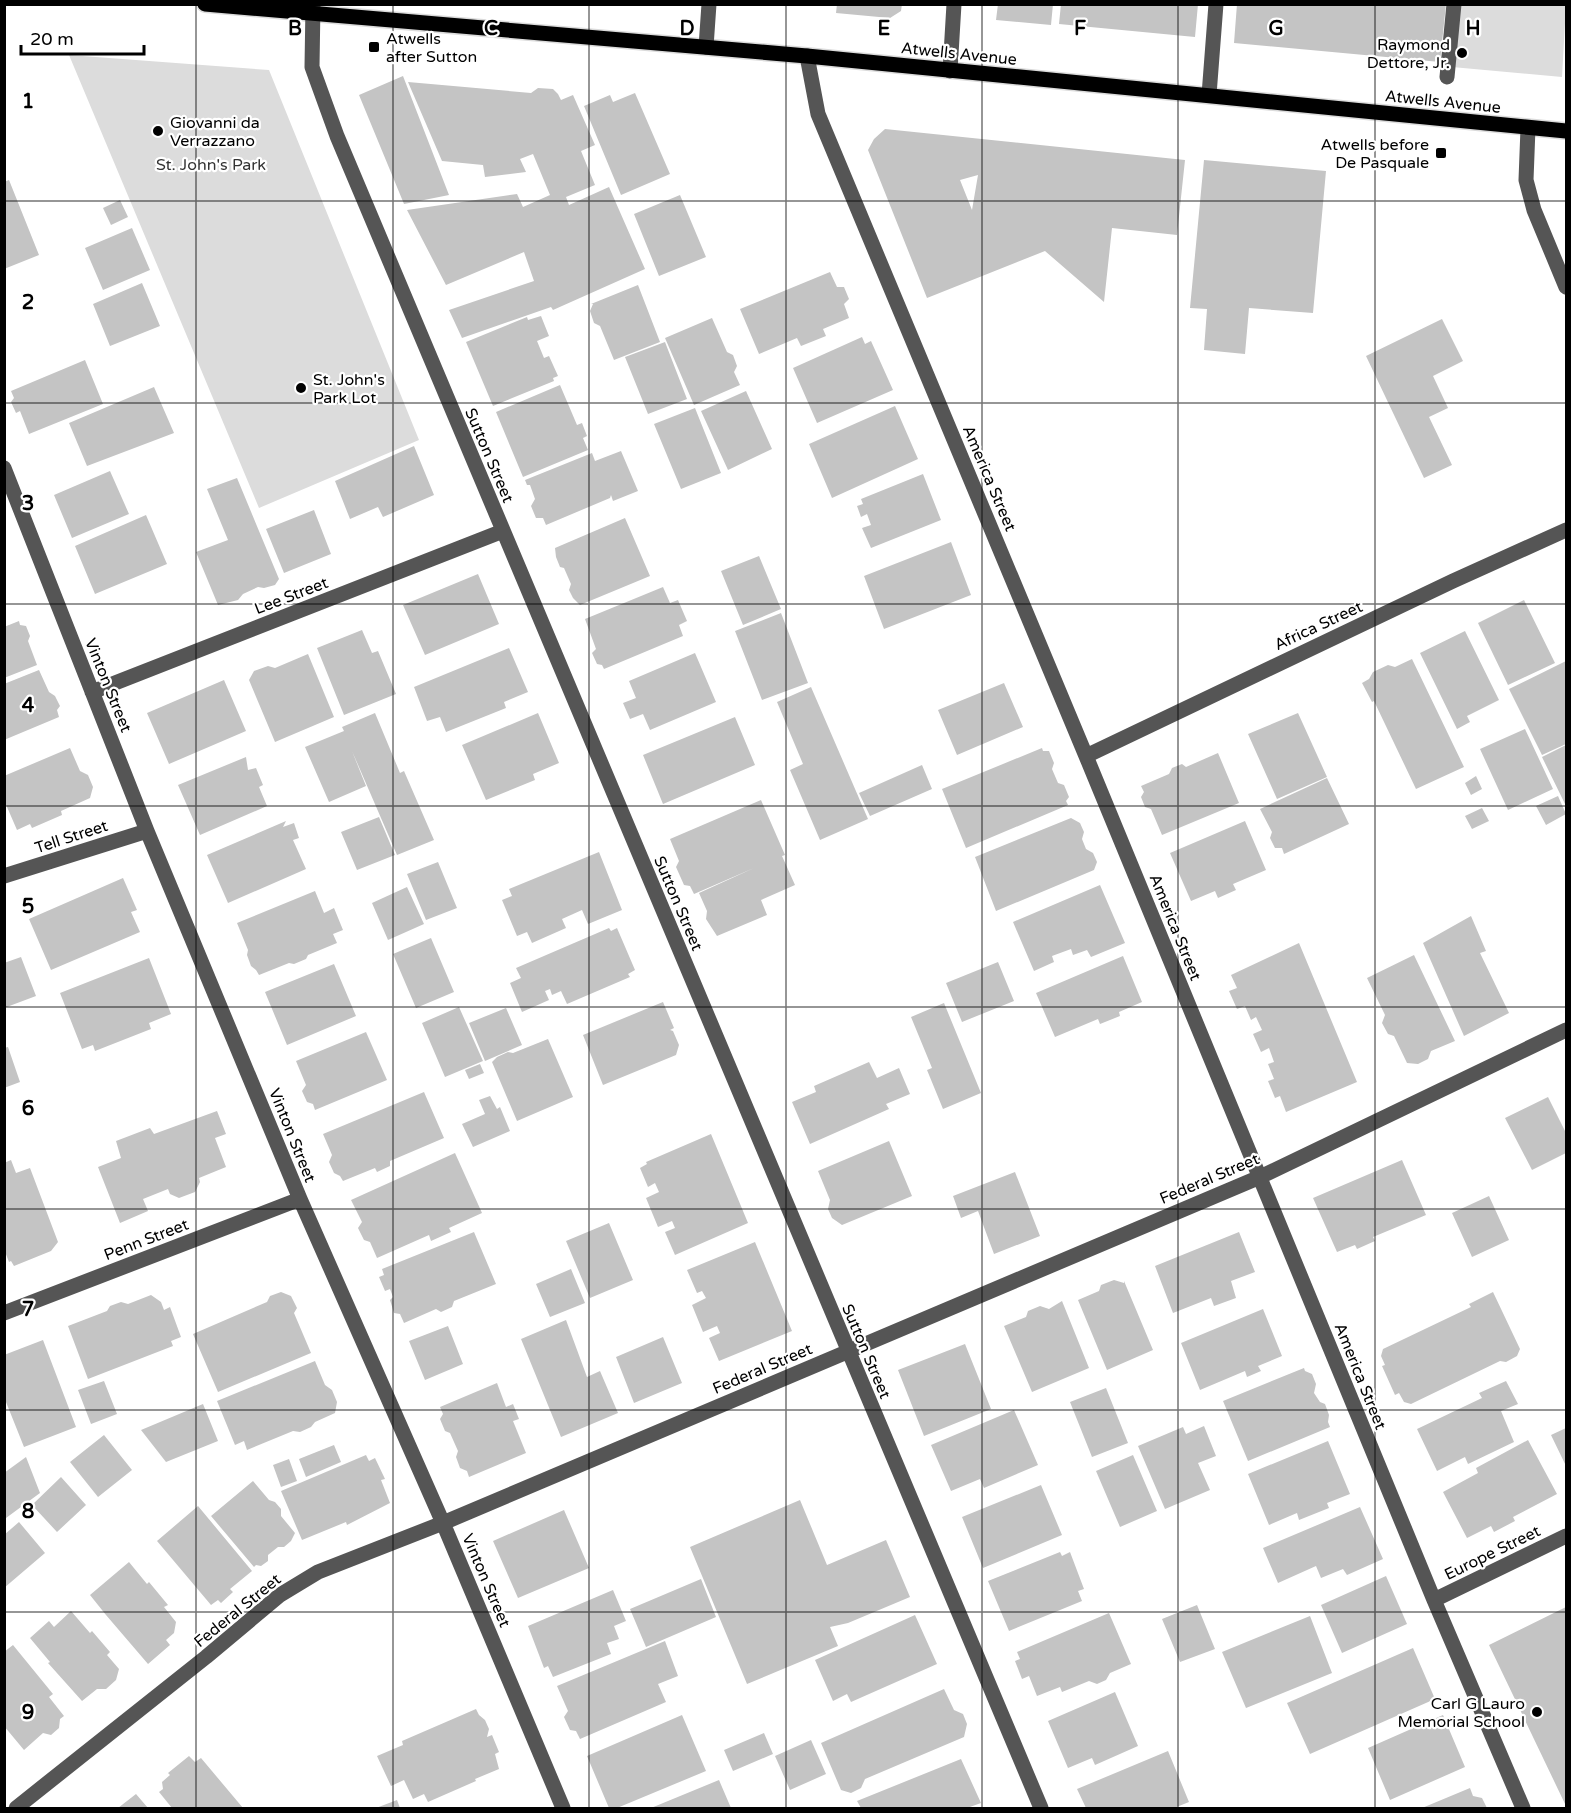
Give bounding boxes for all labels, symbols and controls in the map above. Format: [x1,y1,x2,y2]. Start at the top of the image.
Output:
text: B [288,17,302,41]
text: C [484,17,498,41]
text: D [679,17,695,41]
text: E [878,17,891,41]
text: F [1074,17,1086,41]
text: G [1268,17,1284,41]
text: H [1465,17,1481,41]
scale bar [21,18,144,56]
text: 20 m [30,28,74,50]
place label: Atwells after Sutton [386,29,477,67]
place label: Raymond Dettore, Jr. [1367,35,1450,73]
street label: Atwells Avenue [900,38,1018,70]
marker: Atwells after Sutton [367,40,381,54]
marker: Raymond Dettore, Jr. [1455,46,1469,60]
street label: Atwells Avenue [1384,86,1502,118]
text: 1 [22,90,34,114]
place label: Giovanni da Verrazzano [170,113,260,151]
marker: Giovanni da Verrazzano [151,124,165,138]
place label: Atwells before De Pasquale [1321,135,1429,173]
marker: Atwells before De Pasquale [1434,146,1448,160]
park label: St. John's Park [156,155,266,175]
text: 2 [22,291,34,315]
place label: St. John's Park Lot [313,370,385,408]
marker: St. John's Park Lot [294,381,308,395]
street label: Sutton Street [460,405,518,506]
street label: America Street [958,422,1020,534]
text: 3 [22,492,34,516]
street label: Lee Street [252,573,331,619]
street label: Africa Street [1271,597,1366,655]
street label: Vinton Street [80,635,136,735]
text: 4 [22,694,35,718]
street label: Tell Street [32,816,110,858]
street label: Sutton Street [649,853,707,954]
street label: America Street [1145,871,1206,984]
text: 5 [22,895,34,919]
street label: Vinton Street [264,1085,320,1185]
text: 6 [22,1097,34,1121]
street label: Federal Street [1157,1149,1262,1209]
street label: Penn Street [101,1215,191,1265]
text: 7 [22,1298,34,1322]
street label: Sutton Street [837,1301,895,1402]
street label: America Street [1330,1320,1391,1433]
street label: Federal Street [710,1339,815,1399]
text: 8 [22,1500,34,1524]
street label: Europe Street [1441,1521,1544,1585]
street label: Vinton Street [457,1531,515,1630]
street label: Federal Street [190,1570,285,1652]
place label: Carl G Lauro Memorial School [1397,1694,1525,1732]
text: 9 [22,1701,34,1725]
marker: Carl G Lauro Memorial School [1530,1705,1544,1719]

